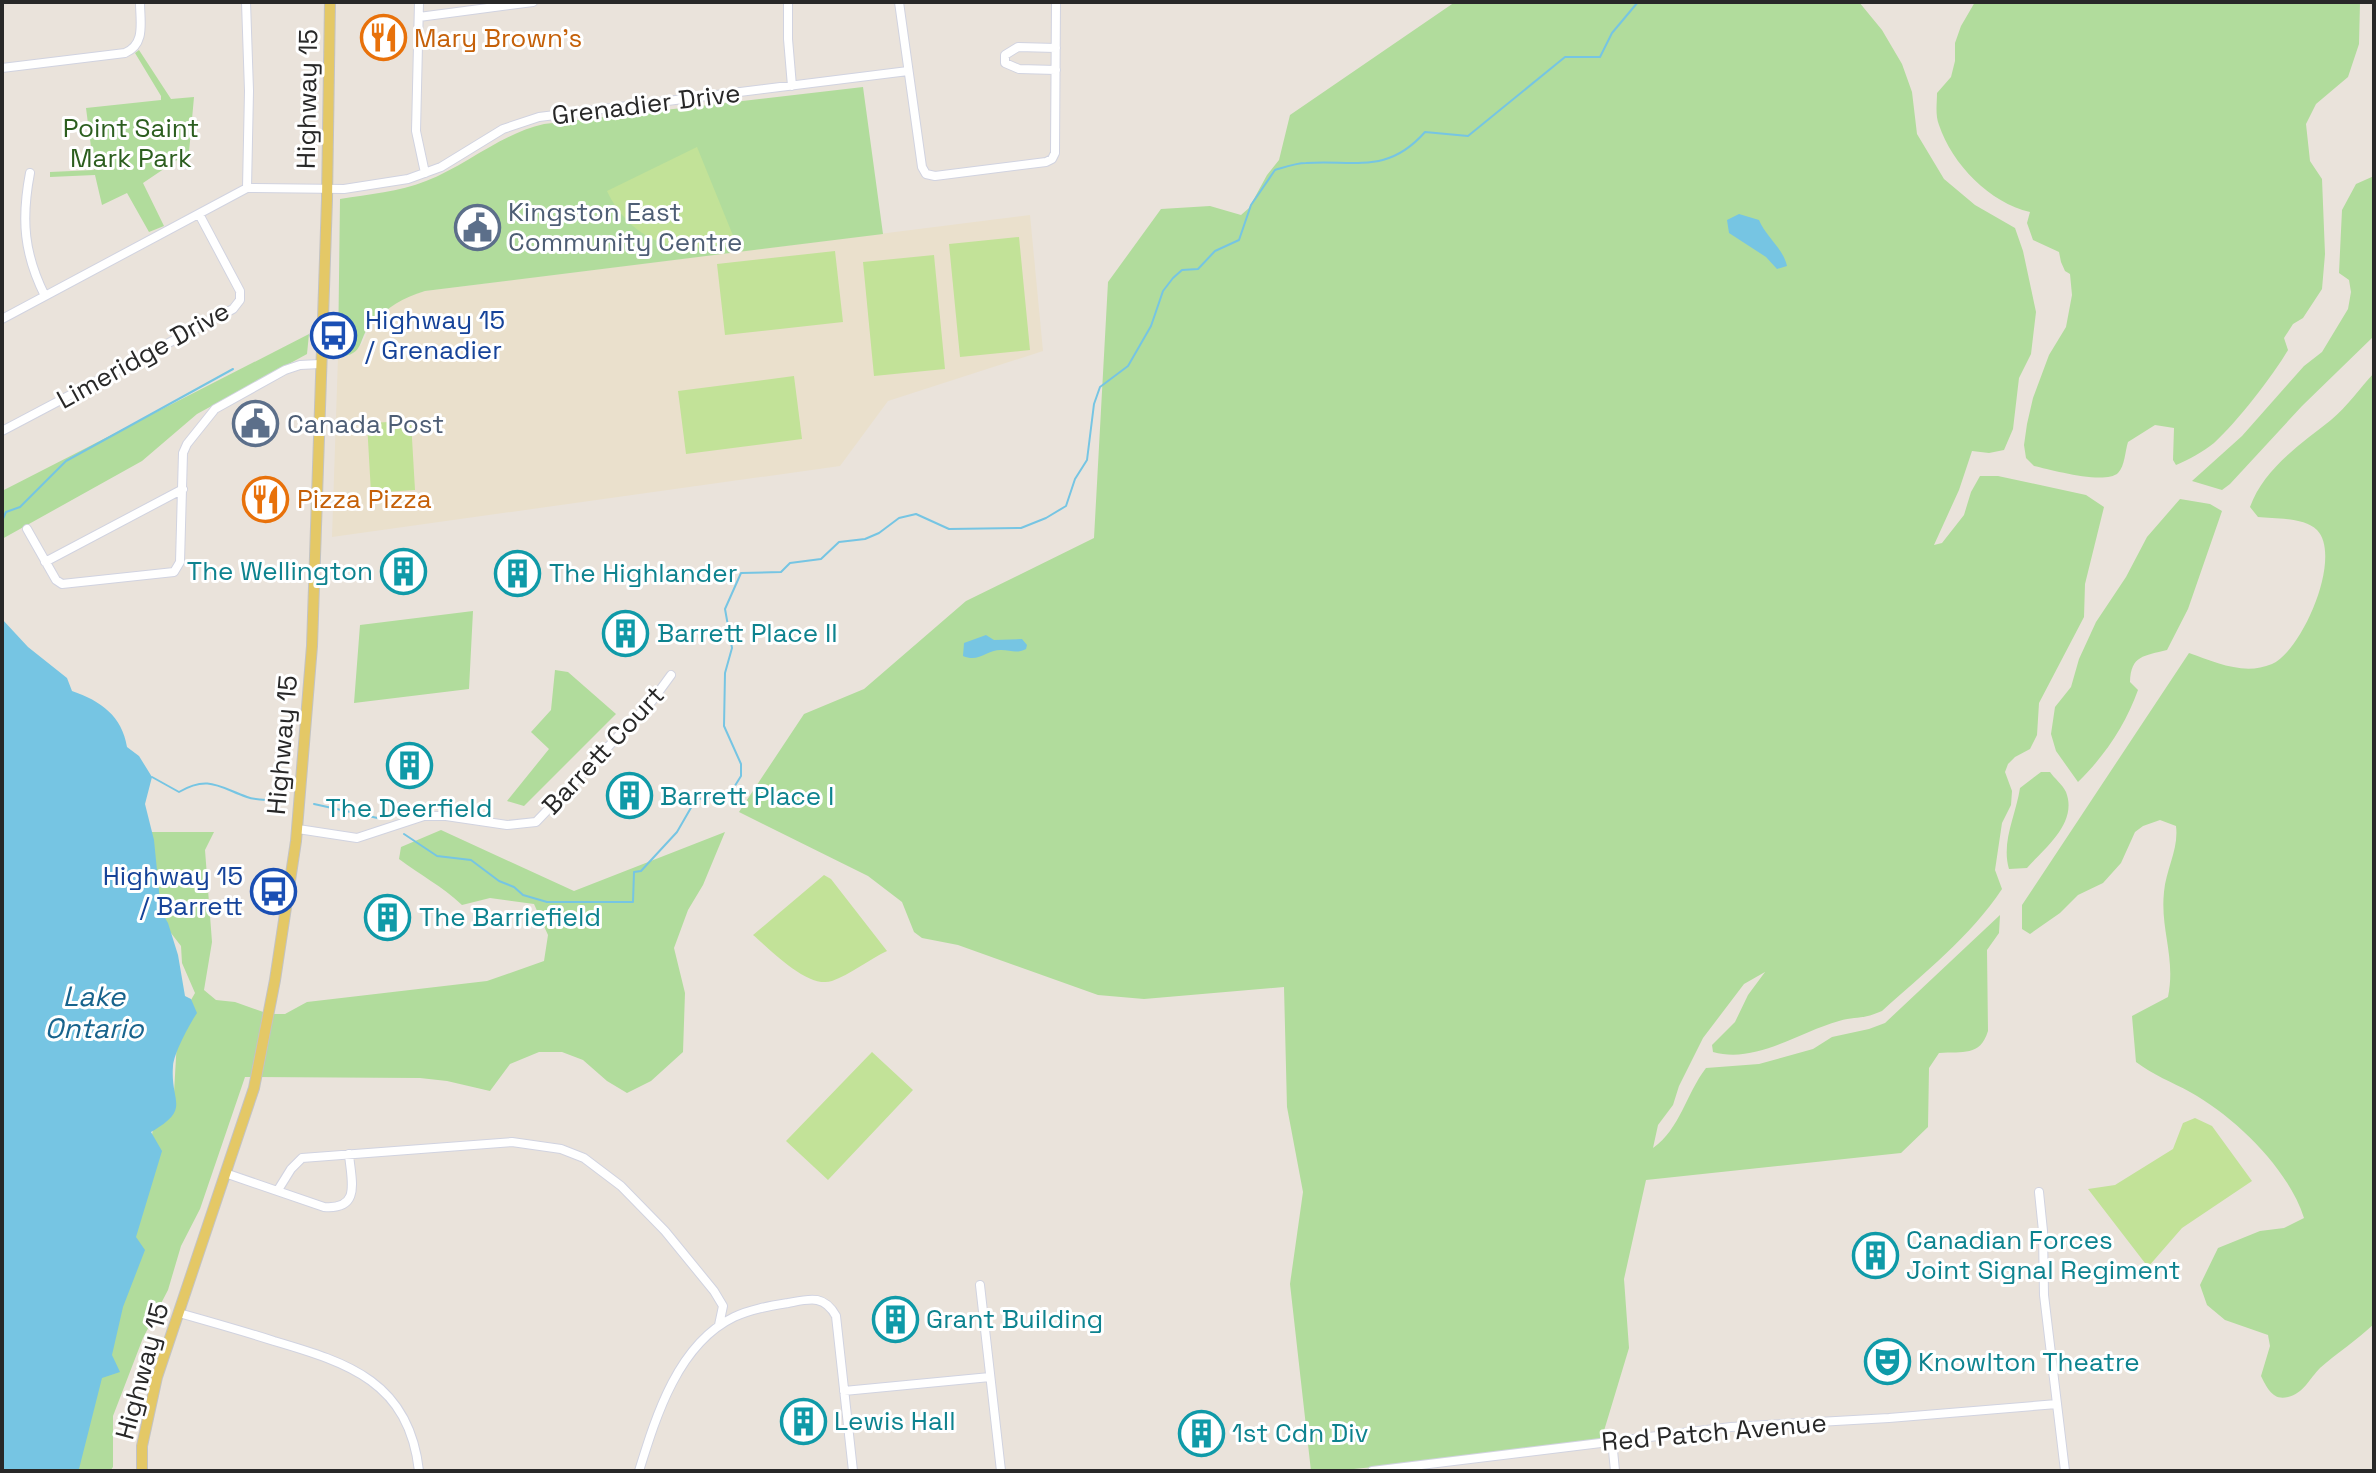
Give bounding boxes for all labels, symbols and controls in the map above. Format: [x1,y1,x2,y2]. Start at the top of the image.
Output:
restaurant icon: Mary Brown's [359,14,407,62]
place label: Mary Brown's [414,21,582,55]
street label: Highway 15 [289,29,325,169]
street label: Grenadier Drive [550,76,742,132]
park label: Point Saint Mark Park [63,111,199,175]
place label: Kingston East Community Centre [508,195,742,259]
public building icon: Kingston East Community Centre [453,203,501,251]
street label: Limeridge Drive [51,294,235,416]
place label: Highway 15 / Grenadier [365,303,505,367]
bus stop icon: Highway 15 / Grenadier [310,311,358,359]
public building icon: Canada Post [232,400,280,448]
place label: Canada Post [287,407,444,441]
restaurant icon: Pizza Pizza [242,475,290,523]
place label: Pizza Pizza [297,482,432,516]
building icon: The Wellington [380,547,428,595]
building icon: The Highlander [494,549,542,597]
place label: The Wellington [187,554,373,588]
place label: The Highlander [549,556,738,590]
building icon: Barrett Place II [602,609,650,657]
place label: Barrett Place II [657,616,838,650]
street label: Highway 15 [259,674,305,816]
street label: Barrett Court [535,678,671,822]
building icon: The Deerfield [385,741,433,789]
building icon: Barrett Place I [605,772,653,820]
place label: Barrett Place I [660,779,834,813]
place label: The Deerfield [326,791,492,825]
place label: Highway 15 / Barrett [103,859,243,923]
bus stop icon: Highway 15 / Barrett [250,867,298,915]
building icon: The Barriefield [364,893,412,941]
place label: The Barriefield [419,900,601,934]
water label: Lake Ontario [44,978,144,1046]
place label: Canadian Forces Joint Signal Regiment [1906,1223,2180,1287]
building icon: Canadian Forces Joint Signal Regiment [1851,1231,1899,1279]
building icon: Grant Building [871,1295,919,1343]
street label: Highway 15 [107,1299,177,1443]
place label: Grant Building [926,1302,1103,1336]
theatre icon: Knowlton Theatre [1863,1338,1911,1386]
place label: Knowlton Theatre [1918,1345,2140,1379]
building icon: Lewis Hall [779,1397,827,1445]
place label: Lewis Hall [834,1404,956,1438]
street label: Red Patch Avenue [1600,1405,1828,1459]
building icon: 1st Cdn Div [1177,1409,1225,1457]
place label: 1st Cdn Div [1232,1416,1369,1450]

